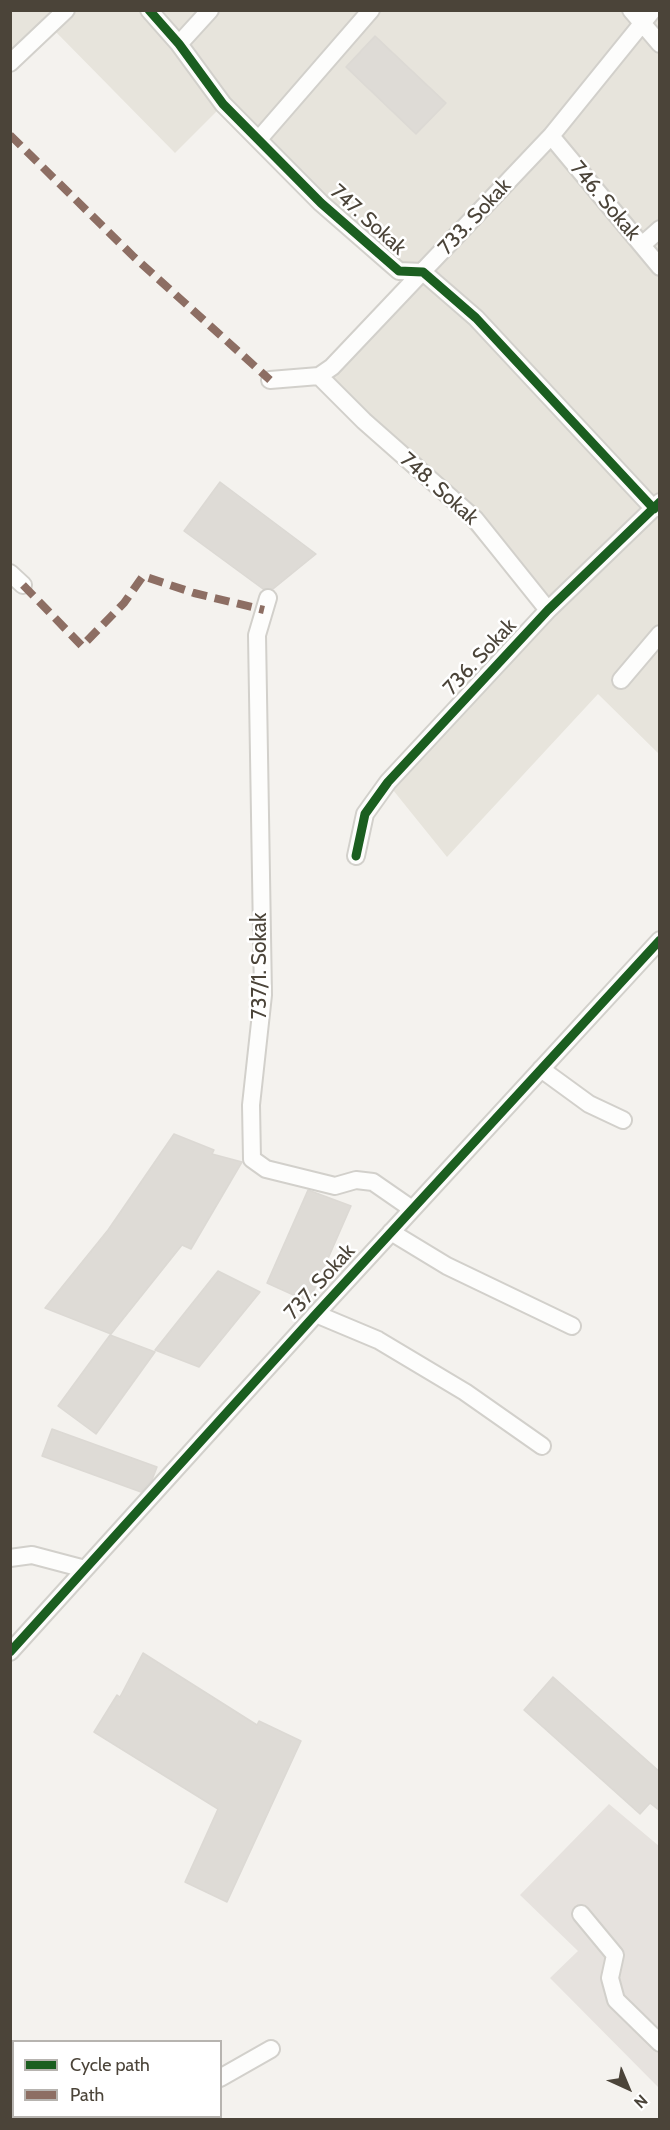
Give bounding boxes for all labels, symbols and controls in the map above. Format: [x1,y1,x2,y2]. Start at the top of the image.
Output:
street label: 746. Sokak [565,156,645,246]
street label: 733. Sokak [433,174,517,260]
street label: 747. Sokak [325,179,411,261]
street label: 748. Sokak [395,447,483,531]
street label: 736. Sokak [438,613,522,701]
street label: 737/1. Sokak [247,913,273,1019]
street label: 737. Sokak [279,1239,361,1325]
legend [12,2040,222,2118]
text: Cycle path [70,2054,150,2076]
north arrow [598,2058,658,2118]
text: Path [70,2084,104,2106]
text: N [630,2091,652,2112]

